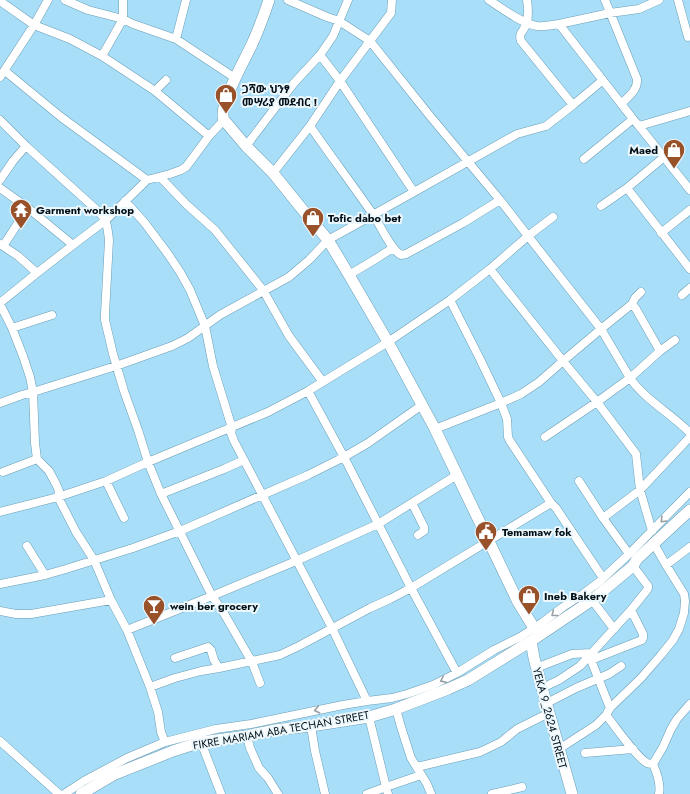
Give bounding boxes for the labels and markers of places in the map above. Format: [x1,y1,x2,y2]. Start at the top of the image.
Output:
place label: ጋሻው ህንፃ መሣሪያ መደብር ! [242,81,317,110]
shop icon: ጋሻው ህንፃ መሣሪያ መደብር ! [213,82,239,115]
shop icon: Maed [661,137,687,170]
place label: Maed [629,142,658,158]
temple icon: Garment workshop [8,197,34,230]
place label: Garment workshop [36,202,134,218]
shop icon: Tofic dabo bet [300,205,326,238]
place label: Tofic dabo bet [328,210,401,226]
public building icon: Temamaw fok [473,519,499,552]
place label: Temamaw fok [502,524,572,540]
shop icon: Ineb Bakery [516,583,542,616]
place label: Ineb Bakery [544,588,607,604]
bar icon: wein ber grocery [141,593,167,626]
place label: wein ber grocery [169,598,258,614]

